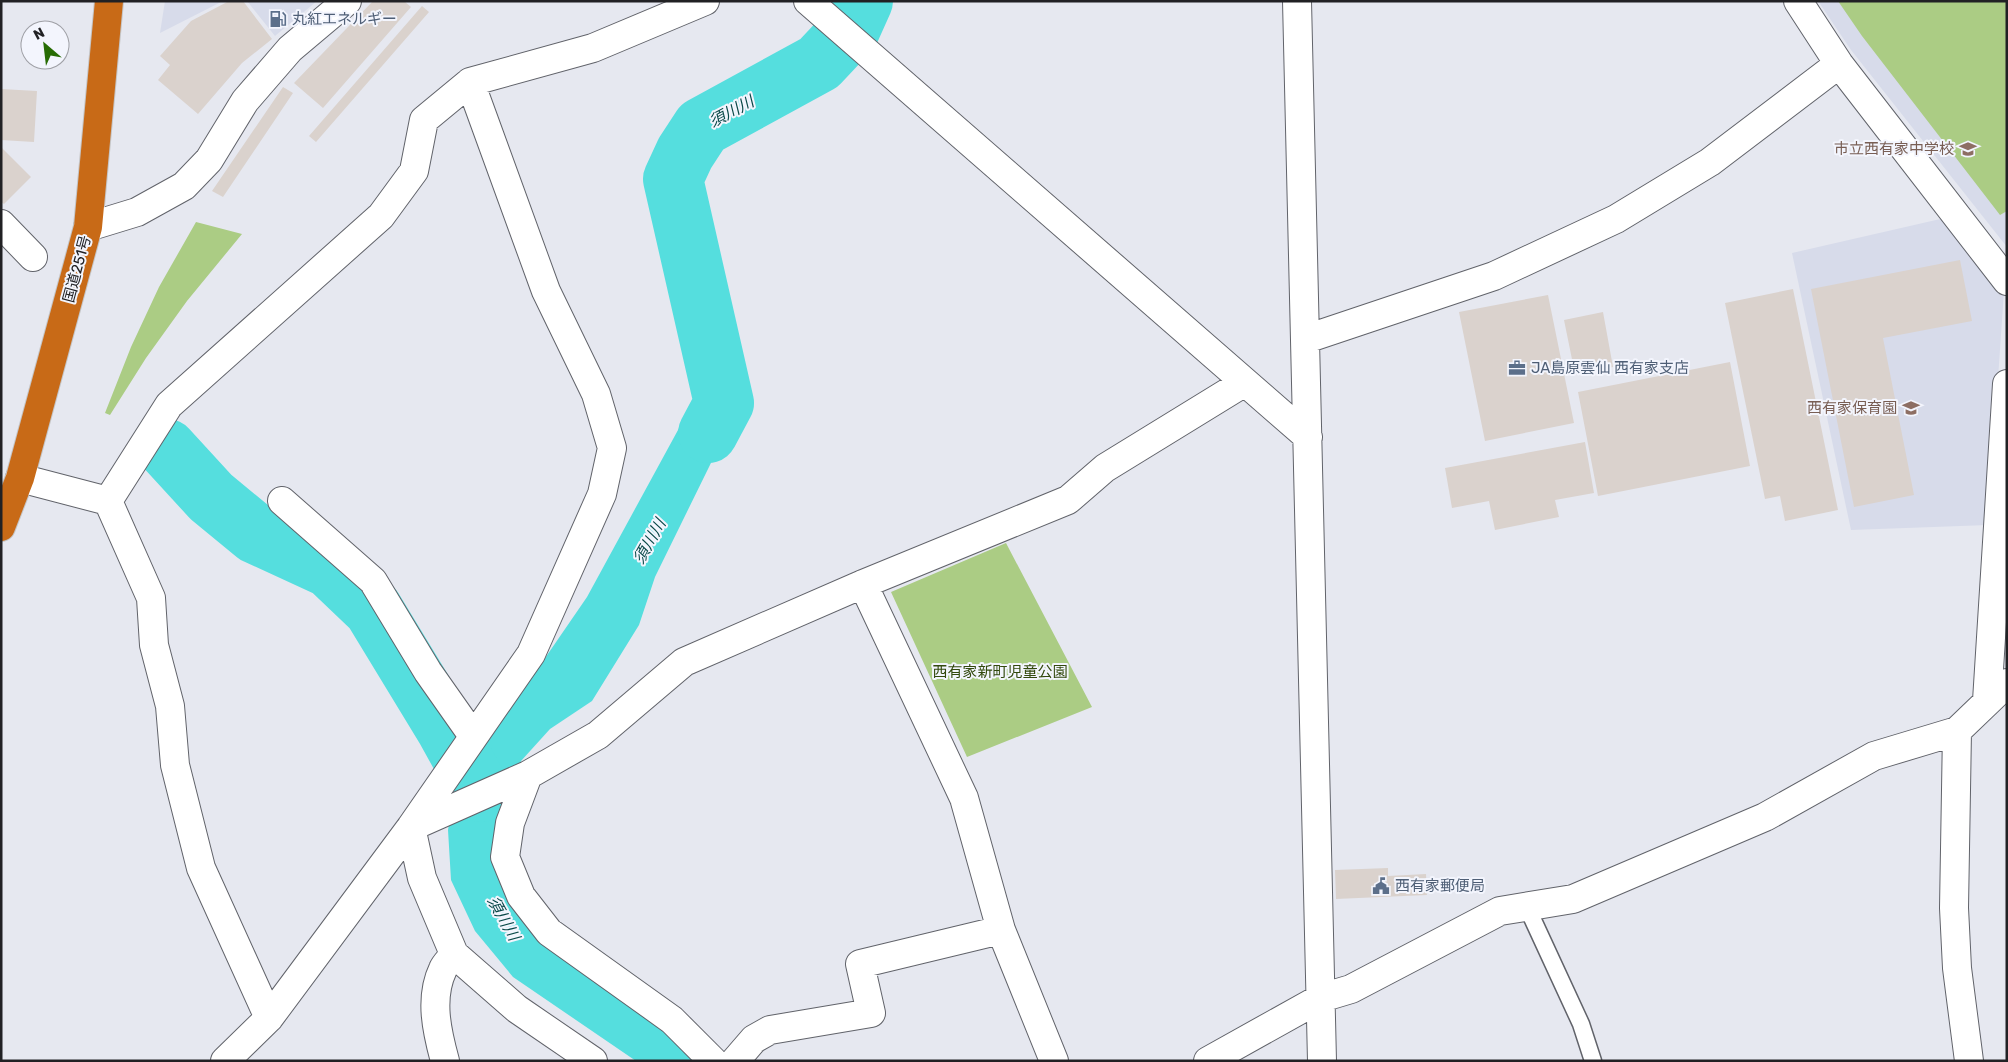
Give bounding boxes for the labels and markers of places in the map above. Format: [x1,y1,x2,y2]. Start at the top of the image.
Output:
fuel station icon: 丸紅エネルギー [268,9,288,29]
place label: 丸紅エネルギー [292,10,397,28]
school or university icon: 市立西有家中学校 [1958,139,1978,159]
place label: 市立西有家中学校 [1834,140,1954,158]
office icon: JA島原雲仙 西有家支店 [1507,358,1527,378]
place label: JA島原雲仙 西有家支店 [1531,359,1689,377]
school or university icon: 西有家保育園 [1901,398,1921,418]
place label: 西有家保育園 [1807,399,1897,417]
public building icon: 西有家郵便局 [1371,876,1391,896]
place label: 西有家郵便局 [1395,877,1485,895]

